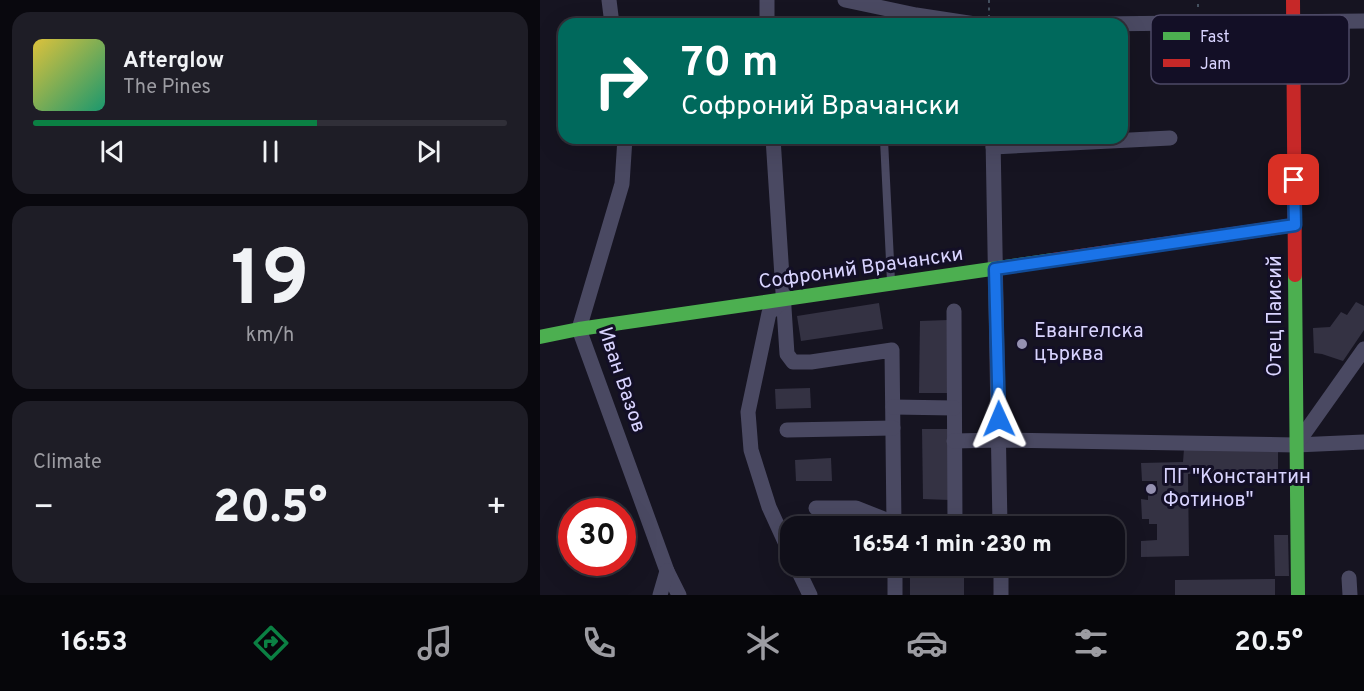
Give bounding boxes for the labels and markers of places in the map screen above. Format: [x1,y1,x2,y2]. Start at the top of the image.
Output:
pin [1268,154,1319,205]
place label: Евангелска църква [1034,319,1143,368]
marker: Евангелска църква [1015,337,1029,351]
place label: ПГ "Константин Фотинов" [1163,465,1311,514]
marker: ПГ "Константин Фотинов" [1144,482,1158,496]

